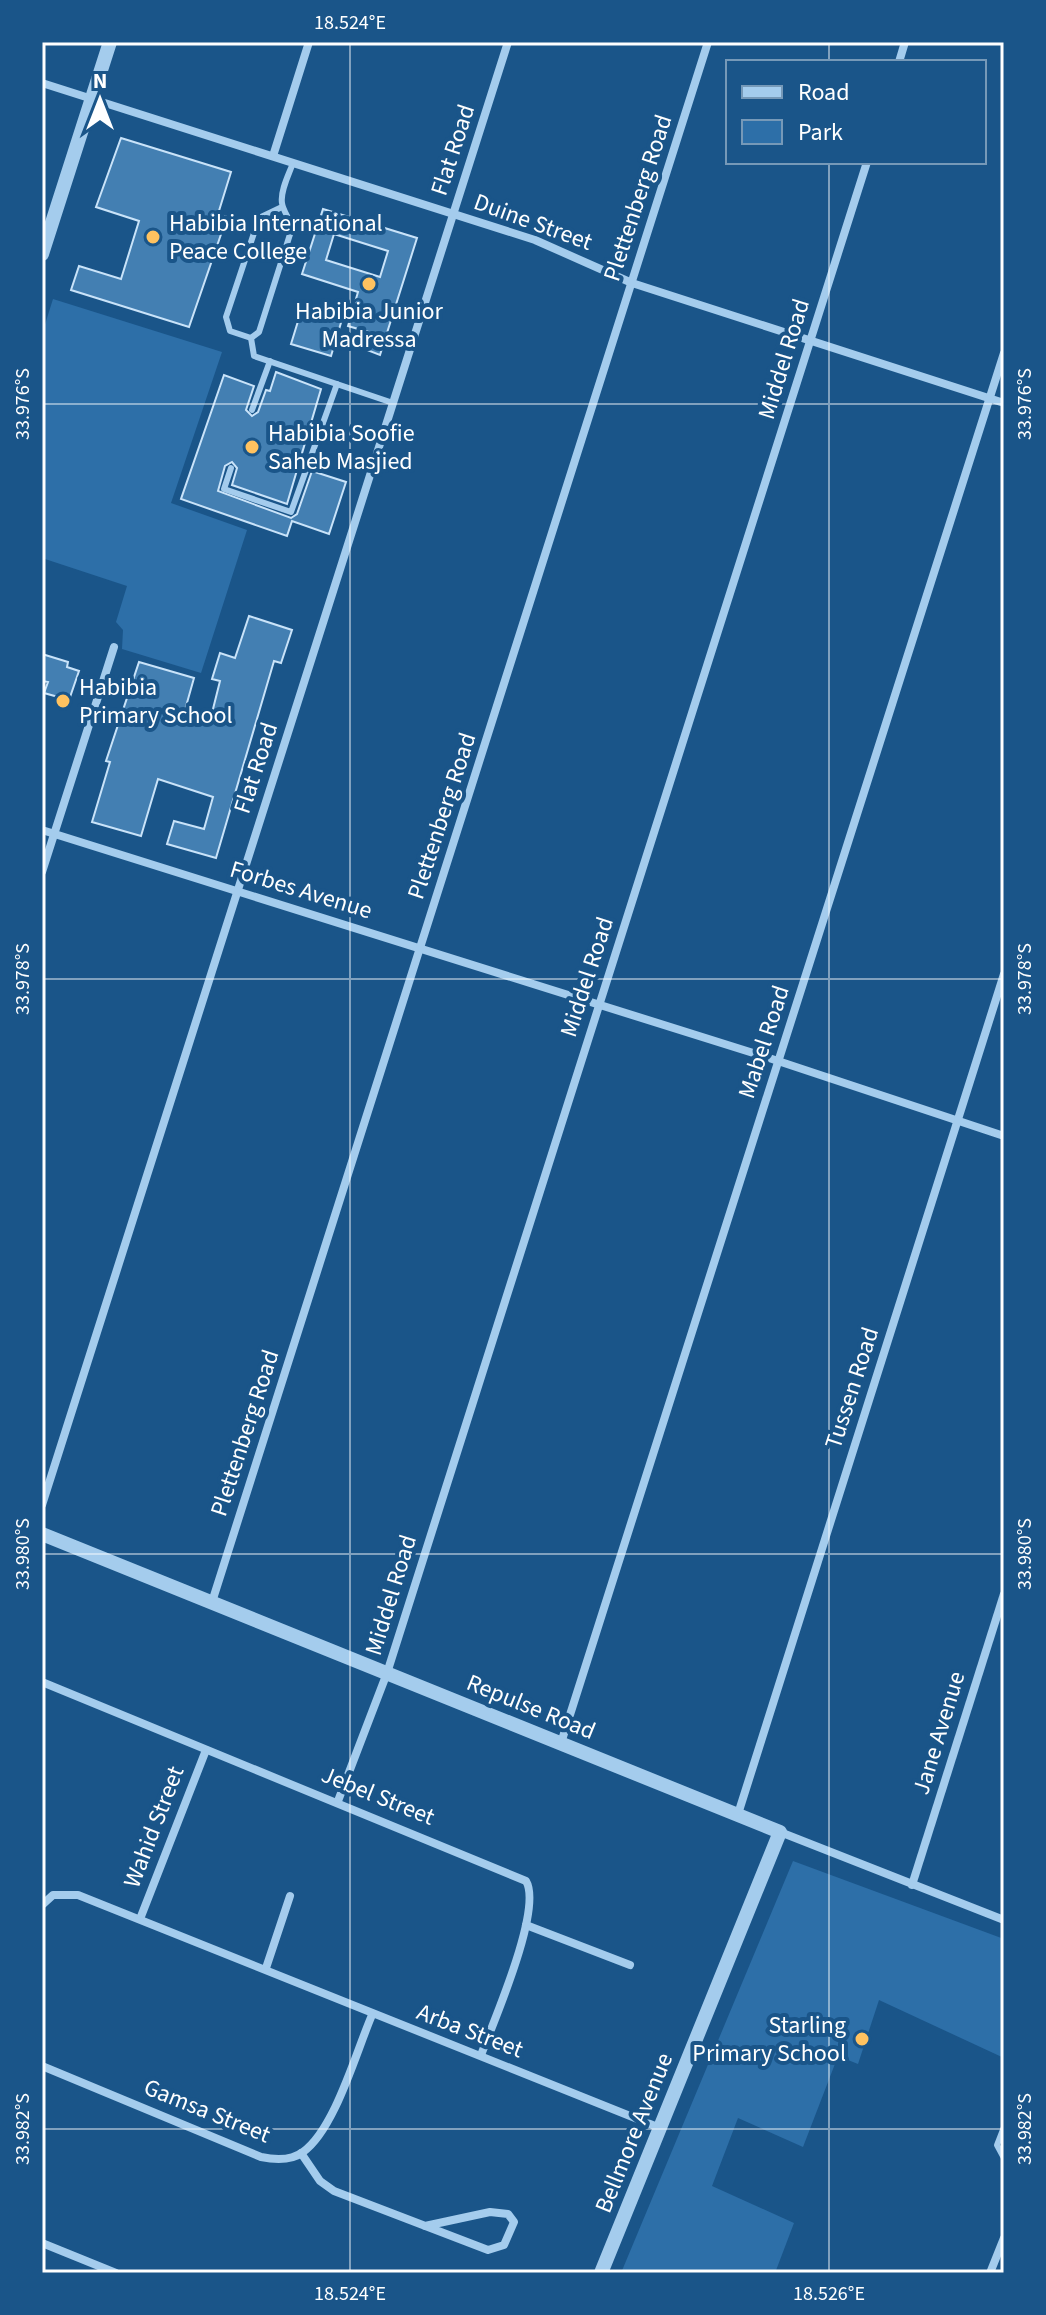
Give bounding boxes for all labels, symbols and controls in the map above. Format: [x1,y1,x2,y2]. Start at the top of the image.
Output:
text: 18.524°E [314,9,386,37]
north arrow [60,60,140,140]
legend [726,60,986,164]
text: N [93,65,107,97]
text: Road [798,75,850,110]
street label: Flat Road [422,100,484,200]
street label: Plettenberg Road [595,110,681,286]
text: Park [798,115,843,150]
street label: Duine Street [469,184,597,260]
place label: Habibia International Peace College [169,206,383,269]
marker: Habibia International Peace College [144,228,162,246]
marker: Habibia Junior Madressa [360,275,378,293]
place label: Habibia Junior Madressa [295,294,444,357]
street label: Middel Road [749,294,819,424]
text: 33.976°S [9,368,37,440]
text: 33.976°S [1011,368,1039,440]
place label: Habibia Soofie Saheb Masjied [268,416,415,479]
marker: Habibia Soofie Saheb Masjied [243,438,261,456]
place label: Habibia Primary School [79,670,233,733]
marker: Habibia Primary School [54,692,72,710]
street label: Flat Road [225,718,287,818]
street label: Plettenberg Road [399,728,485,904]
street label: Forbes Avenue [226,852,376,928]
street label: Middel Road [551,912,623,1042]
text: 33.978°S [9,943,37,1015]
text: 33.978°S [1011,943,1039,1015]
street label: Mabel Road [729,981,799,1103]
street label: Tussen Road [816,1323,888,1453]
street label: Plettenberg Road [202,1345,288,1521]
text: 33.980°S [9,1518,37,1590]
text: 33.980°S [1011,1518,1039,1590]
street label: Middel Road [356,1530,426,1660]
street label: Repulse Road [461,1665,601,1749]
street label: Jane Avenue [904,1667,974,1799]
street label: Jebel Street [316,1757,440,1835]
street label: Wahid Street [115,1761,193,1893]
street label: Arba Street [412,1995,528,2067]
place label: Starling Primary School [692,2008,846,2071]
marker: Starling Primary School [853,2030,871,2048]
street label: Bellmore Avenue [586,2048,682,2218]
street label: Gamsa Street [138,2070,276,2152]
text: 33.982°S [9,2093,37,2165]
text: 33.982°S [1011,2093,1039,2165]
text: 18.524°E [314,2280,386,2308]
text: 18.526°E [793,2280,865,2308]

